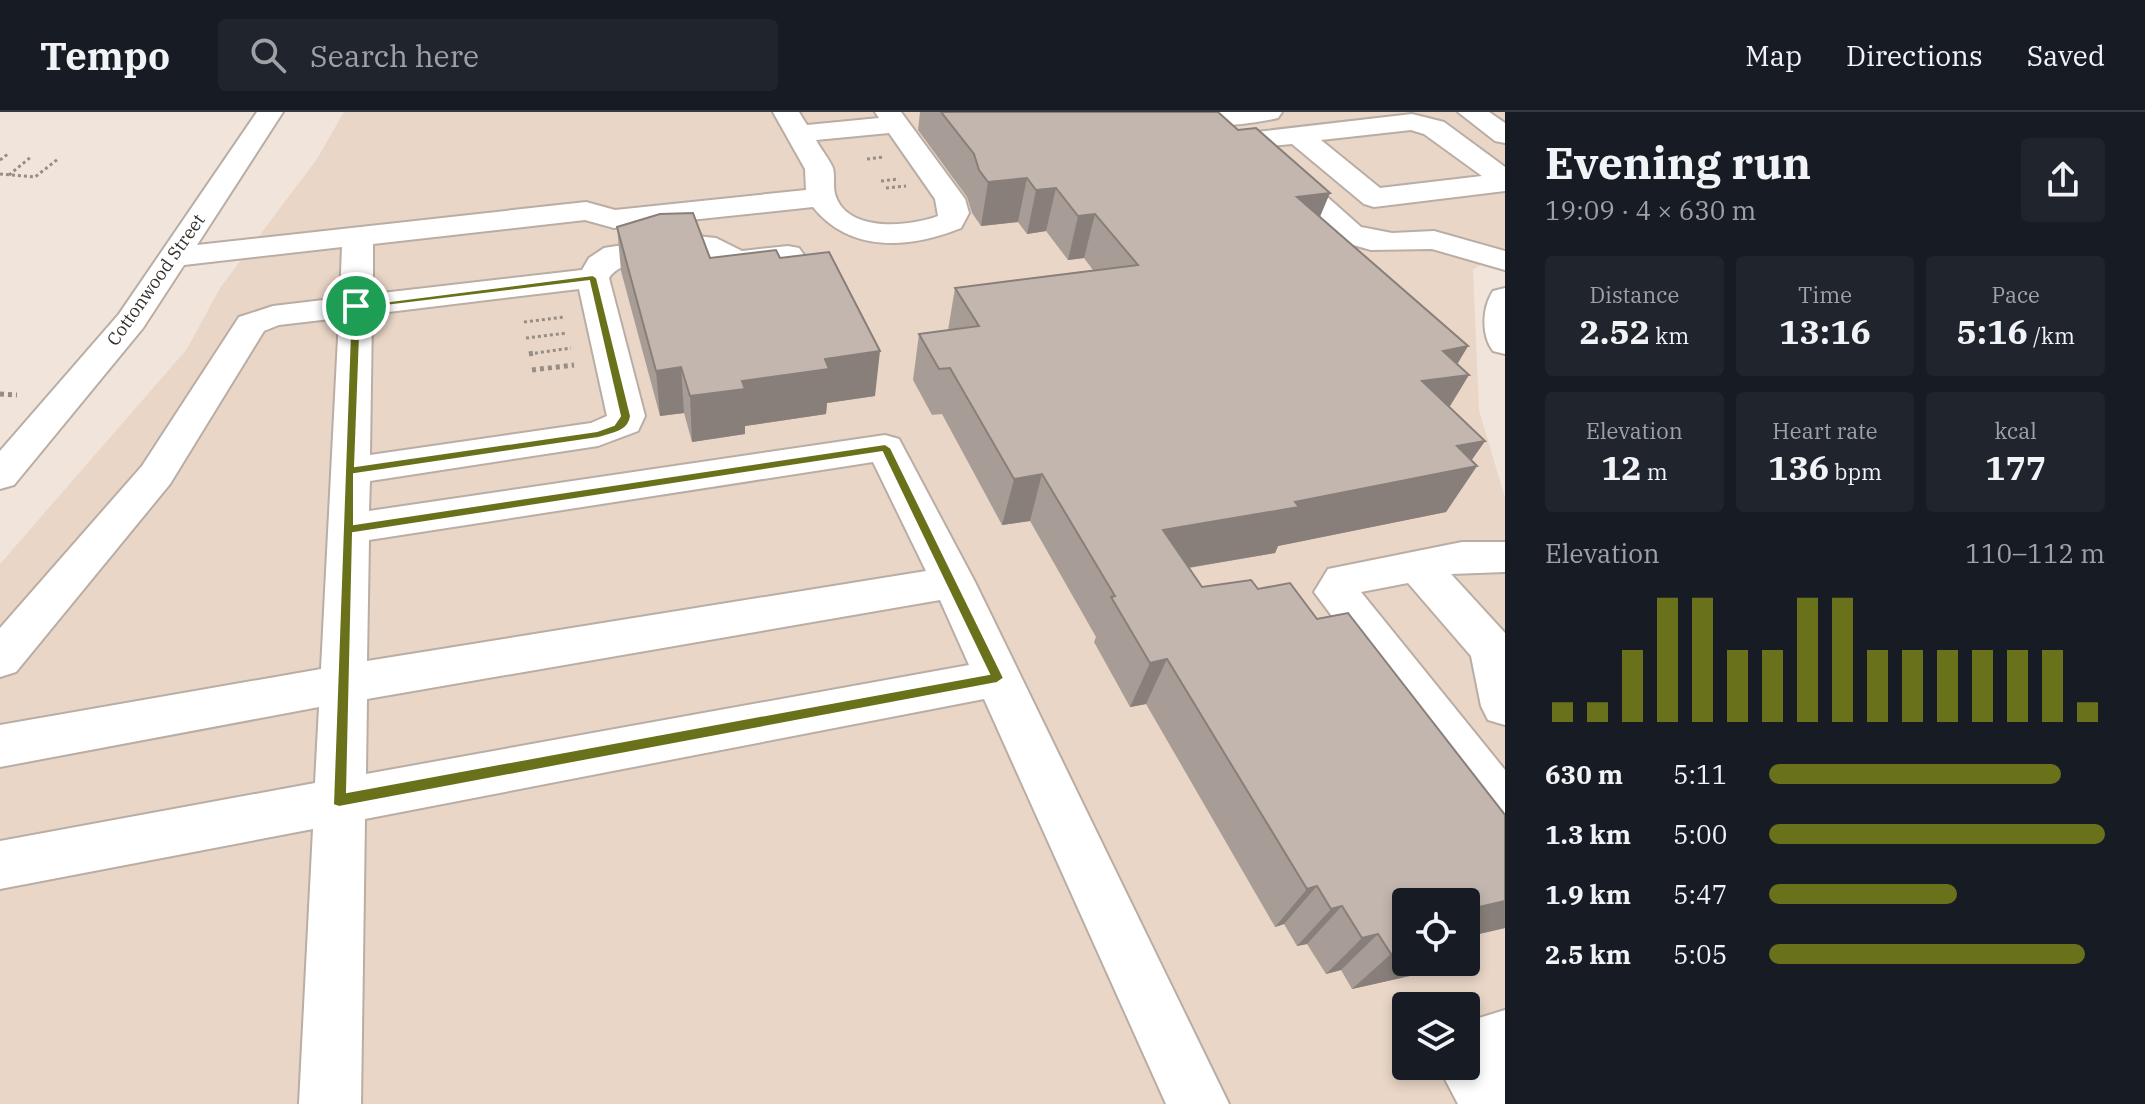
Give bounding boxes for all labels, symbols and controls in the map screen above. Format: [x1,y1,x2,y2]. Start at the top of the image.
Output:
search box [218,19,778,91]
text: Tempo [40,31,170,80]
icon: search [246,33,290,77]
text: Search here [310,36,479,75]
text: Map [1745,37,1802,74]
text: Directions [1846,37,1983,74]
text: Saved [2027,37,2105,74]
text: Evening run [1545,134,1811,191]
button: share [2021,138,2105,222]
text: 19:09 · 4 × 630 m [1545,193,1756,227]
street label: Cottonwood Street [101,209,210,350]
pin [322,272,390,340]
text: Distance [1589,280,1679,309]
text: Time [1798,280,1852,309]
text: Pace [1991,280,2040,309]
icon: arrive [334,284,378,328]
text: 2.52 [1579,309,1650,353]
text: 13:16 [1779,309,1871,353]
text: 5:16 [1956,309,2028,353]
text: km [1650,321,1689,350]
text: /km [2028,321,2075,350]
text: Elevation [1586,416,1683,445]
text: Heart rate [1772,416,1878,445]
text: kcal [1994,416,2037,445]
text: 12 [1601,445,1642,489]
text: 136 [1768,445,1829,489]
text: 177 [1985,445,2046,489]
text: m [1642,457,1668,486]
text: bpm [1829,457,1882,486]
text: Elevation [1545,536,1660,570]
text: 110–112 m [1965,536,2105,570]
text: 630 m [1545,757,1623,791]
text: 5:11 [1673,757,1727,791]
text: 1.3 km [1545,817,1631,851]
text: 5:00 [1673,817,1727,851]
text: 1.9 km [1545,877,1631,911]
text: 5:47 [1673,877,1727,911]
map controls [1392,888,1480,1080]
button: locate [1392,888,1480,976]
text: 2.5 km [1545,937,1631,971]
text: 5:05 [1673,937,1727,971]
button: layers [1392,992,1480,1080]

